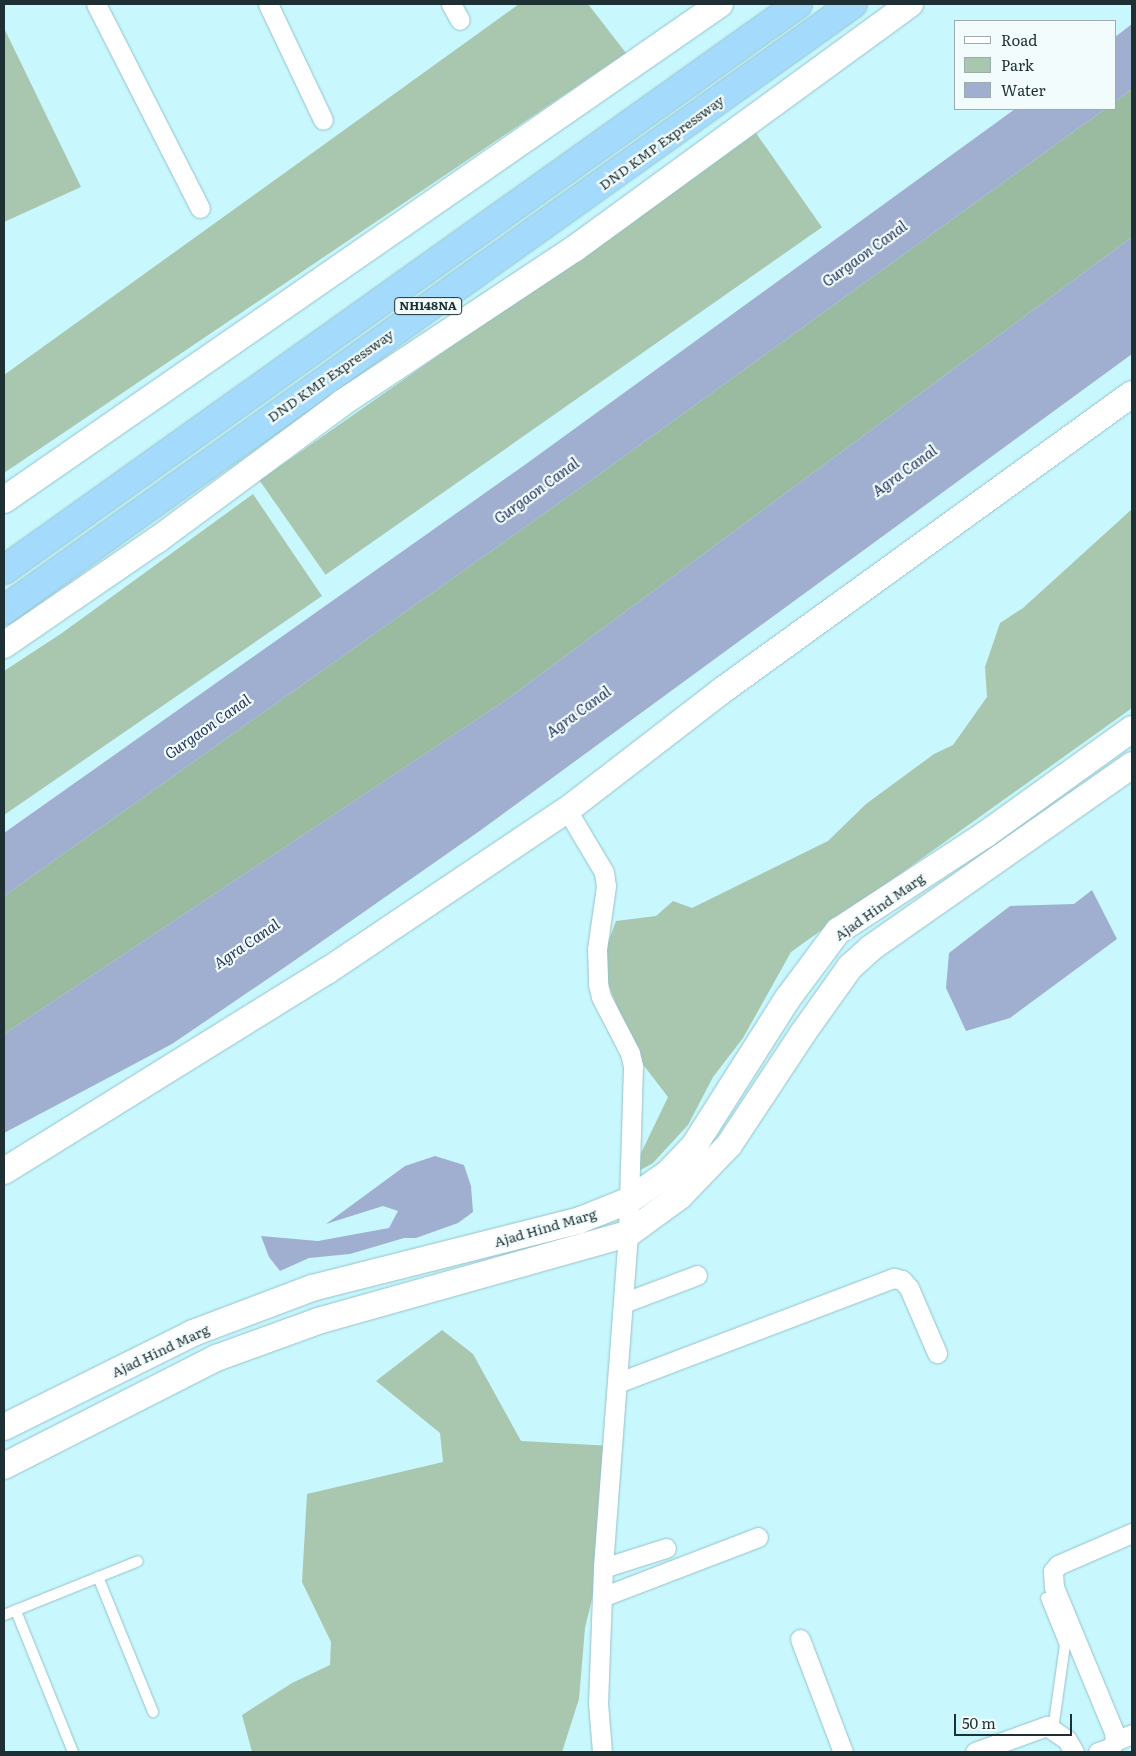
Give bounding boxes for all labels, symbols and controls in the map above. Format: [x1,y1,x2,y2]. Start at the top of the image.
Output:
legend [954,20,1116,110]
text: Road [1001,28,1037,51]
text: Park [1001,53,1034,76]
text: Water [1001,78,1046,101]
street label: DND KMP Expressway [595,91,727,193]
water label: Gurgaon Canal [818,216,910,290]
road number: NH148NA [393,296,463,316]
street label: DND KMP Expressway [264,325,396,425]
water label: Agra Canal [868,441,940,499]
water label: Gurgaon Canal [490,453,582,527]
water label: Agra Canal [542,682,614,740]
water label: Gurgaon Canal [161,690,253,762]
street label: Ajad Hind Marg [831,869,927,943]
water label: Agra Canal [210,914,282,972]
street label: Ajad Hind Marg [492,1204,598,1250]
street label: Ajad Hind Marg [109,1320,211,1380]
scale bar [956,1704,1074,1736]
text: 50 m [962,1711,996,1734]

